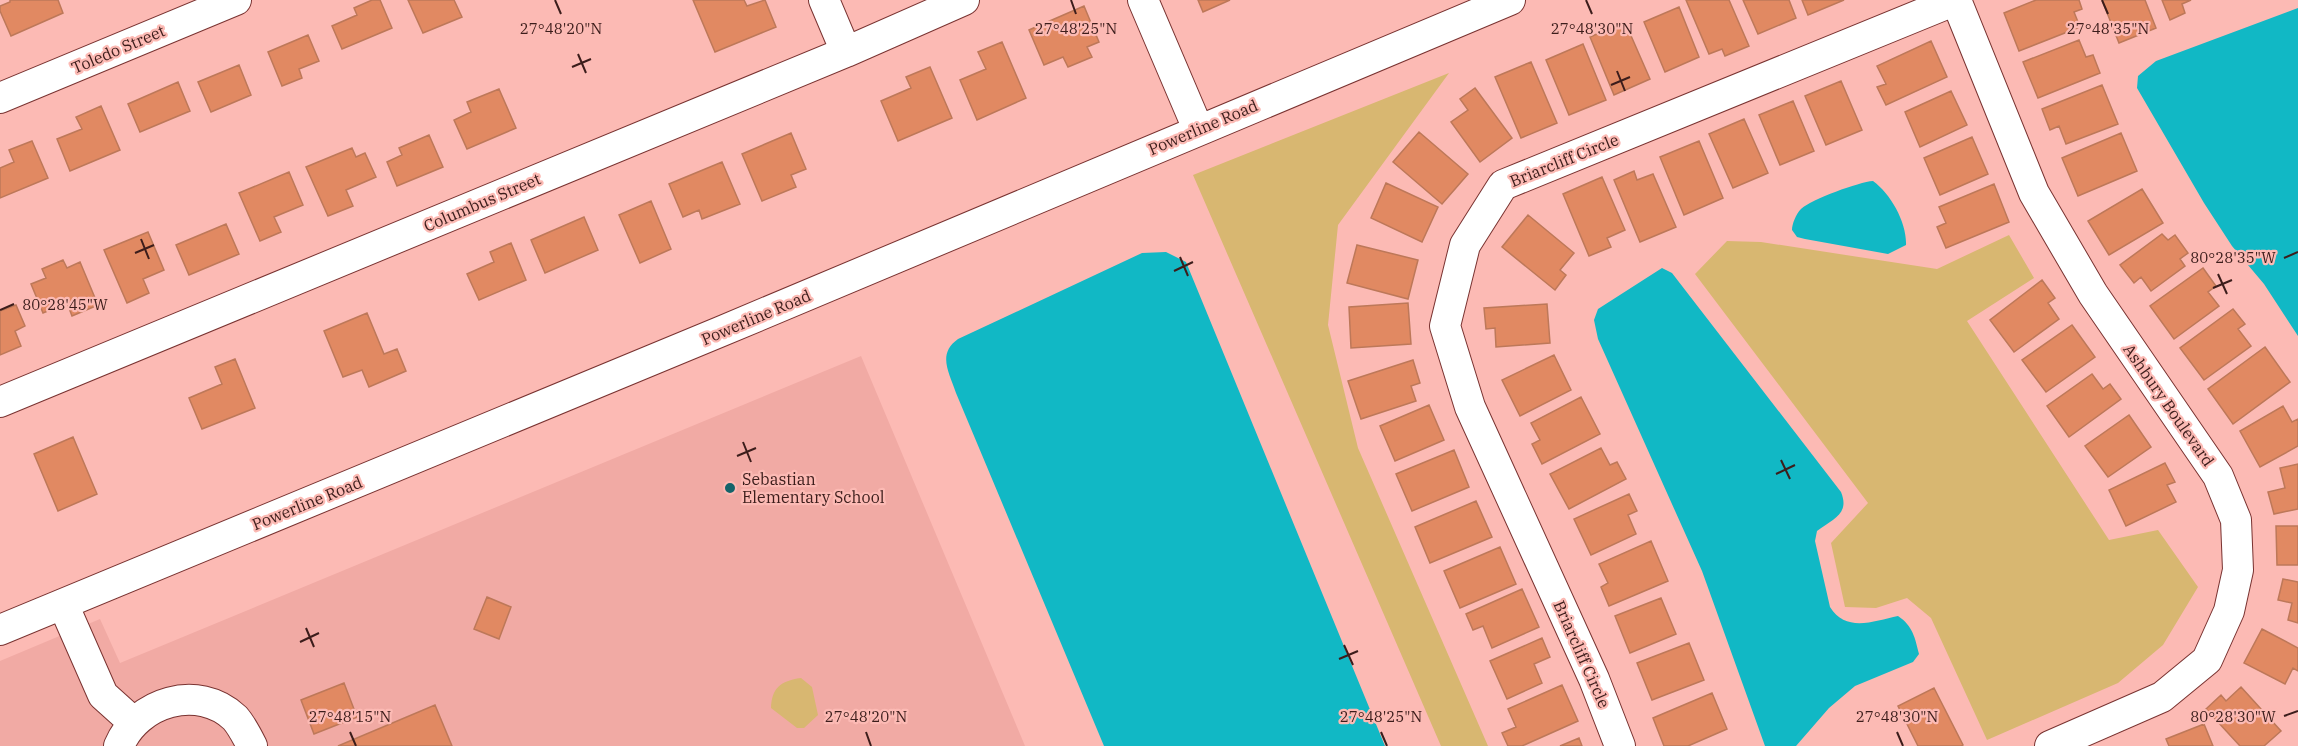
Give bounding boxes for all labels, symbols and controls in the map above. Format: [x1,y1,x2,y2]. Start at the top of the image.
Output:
text: 27°48'20"N [520,19,602,38]
text: 27°48'25"N [1035,19,1117,38]
text: 27°48'30"N [1551,19,1633,38]
text: 27°48'35"N [2067,19,2149,38]
street label: Toledo Street [68,20,168,78]
street label: Powerline Road [1145,95,1261,159]
street label: Briarcliff Circle [1507,129,1621,191]
street label: Columbus Street [420,168,544,236]
text: 80°28'35"W [2190,248,2276,267]
street label: Powerline Road [698,285,814,349]
text: 80°28'45"W [22,295,108,314]
street label: Ashbury Boulevard [2119,340,2219,470]
place label: Sebastian Elementary School [742,469,885,507]
street label: Powerline Road [249,472,365,534]
marker: Sebastian Elementary School [723,481,737,495]
street label: Briarcliff Circle [1549,597,1615,711]
text: 27°48'15"N [309,707,391,726]
text: 27°48'20"N [825,707,907,726]
text: 27°48'25"N [1340,707,1422,726]
text: 27°48'30"N [1856,707,1938,726]
text: 80°28'30"W [2190,707,2276,726]

